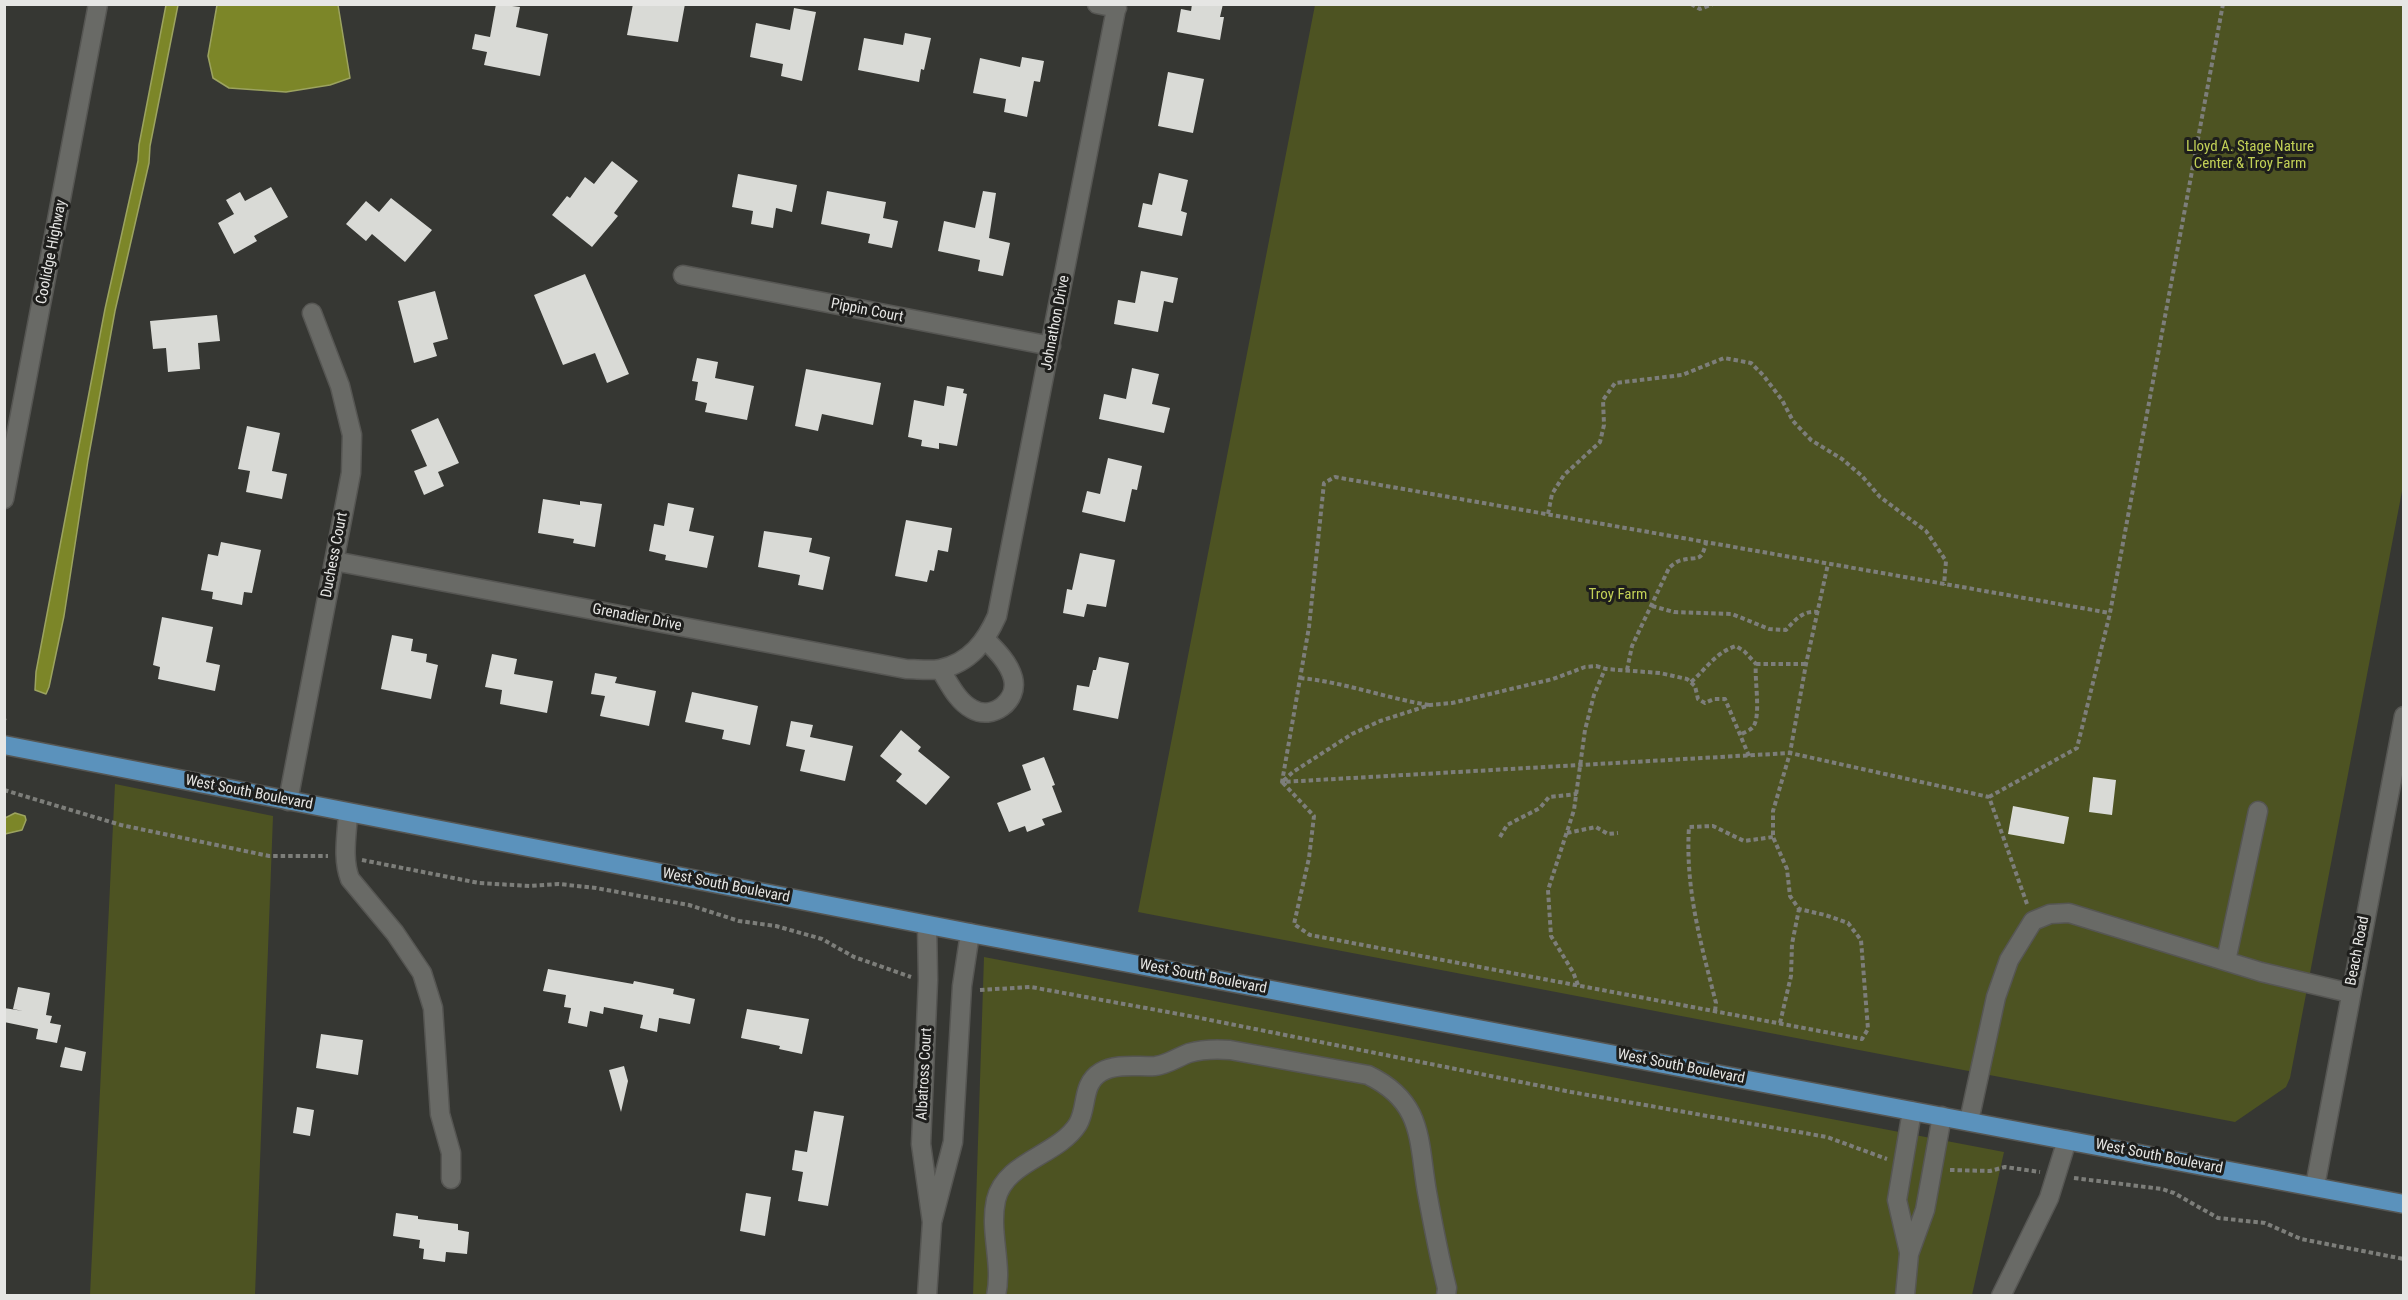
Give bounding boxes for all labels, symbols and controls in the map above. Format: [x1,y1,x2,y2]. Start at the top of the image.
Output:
park label: Lloyd A. Stage Nature Center & Troy Farm [2186,138,2314,173]
street label: Coolidge Highway [33,198,71,306]
street label: Johnathon Drive [1038,274,1074,372]
street label: Pippin Court [829,295,905,327]
street label: Duchess Court [318,511,352,599]
park label: Troy Farm [1589,586,1647,604]
street label: Grenadier Drive [591,601,683,635]
street label: West South Boulevard [184,772,314,814]
street label: West South Boulevard [661,865,791,907]
street label: Beach Road [2342,915,2374,987]
street label: West South Boulevard [1138,956,1268,998]
street label: Albatross Court [914,1027,936,1121]
street label: West South Boulevard [1616,1046,1746,1088]
street label: West South Boulevard [2094,1136,2224,1178]

